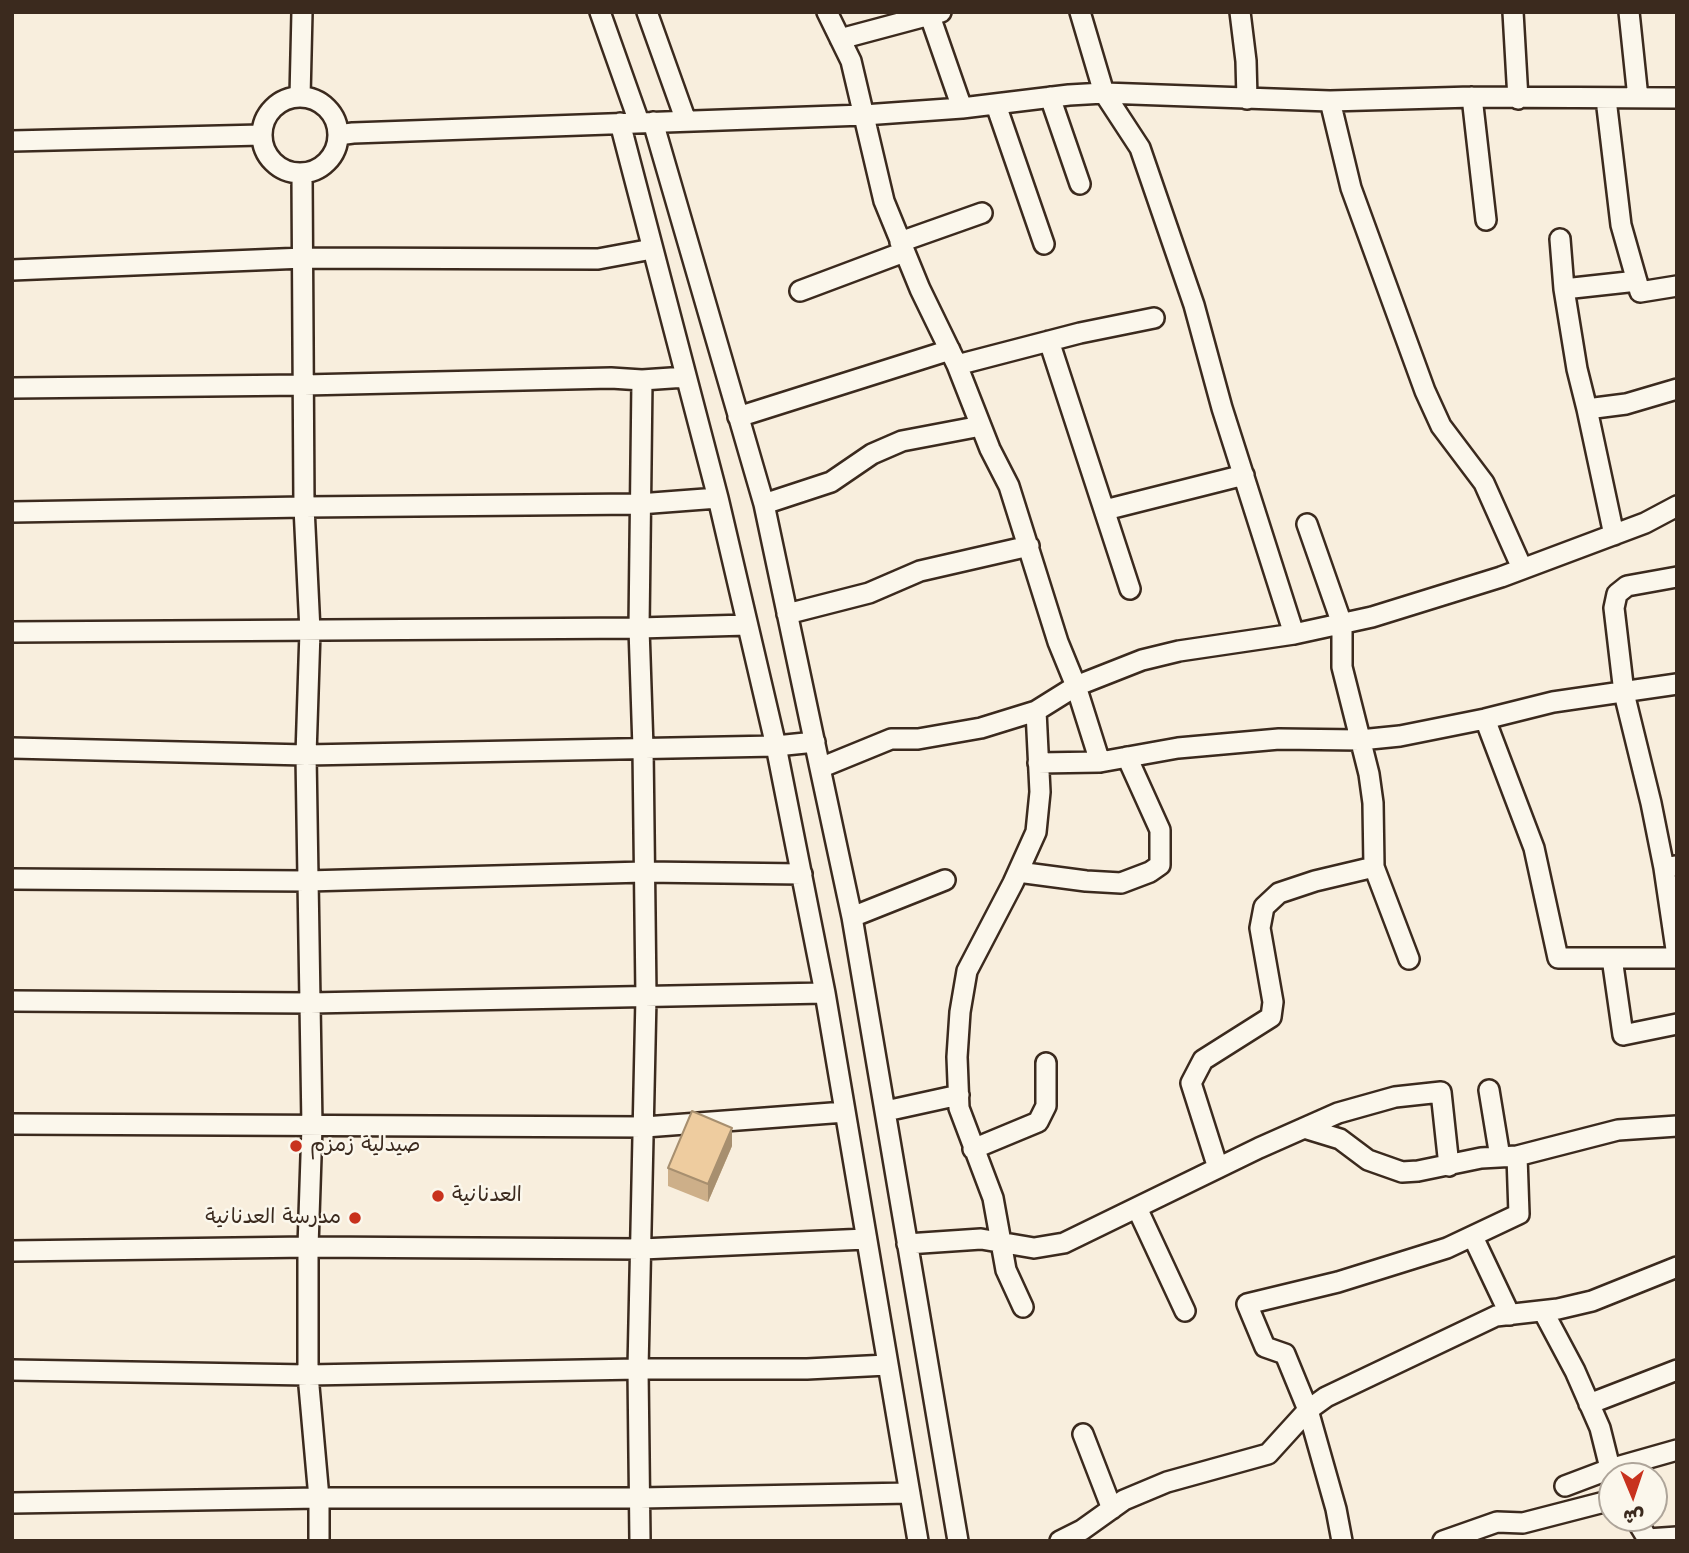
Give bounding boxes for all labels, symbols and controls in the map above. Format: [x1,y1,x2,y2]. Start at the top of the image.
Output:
place label: صيدلية زمزم [310,1133,420,1159]
marker: صيدلية زمزم [288,1138,304,1154]
place label: العدنانية [452,1183,522,1209]
marker: العدنانية [430,1188,446,1204]
place label: مدرسة العدنانية [205,1205,341,1231]
marker: مدرسة العدنانية [347,1210,363,1226]
north arrow [1598,1462,1668,1532]
text: ش [1623,1504,1645,1529]

